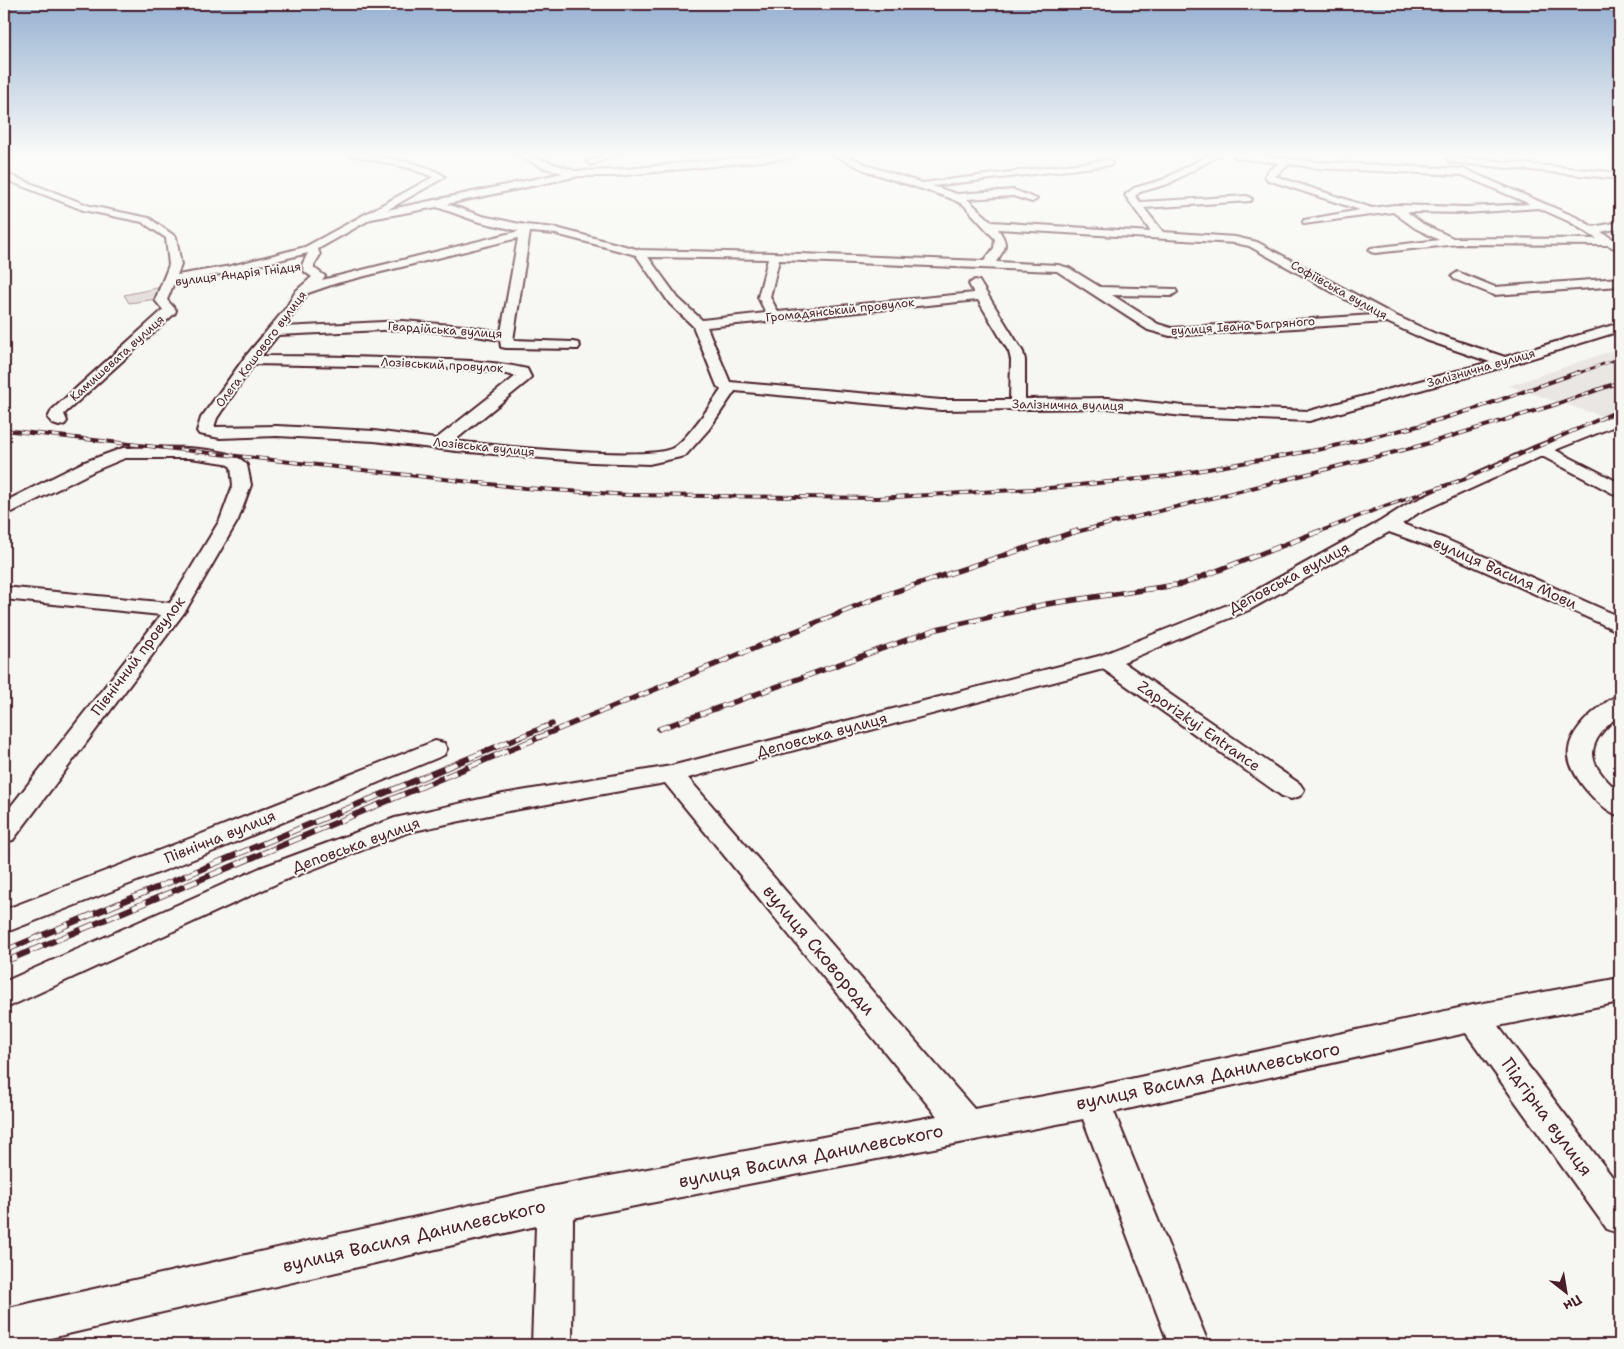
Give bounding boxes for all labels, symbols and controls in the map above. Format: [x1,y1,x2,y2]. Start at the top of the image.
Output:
street label: Софіївська вулиця [1288,257,1390,323]
street label: вулиця Андрія Гнідця [174,258,302,290]
street label: Олега Кошового вулиця [212,288,310,410]
street label: Громадянський провулок [765,294,916,326]
street label: Камишевата вулиця [66,311,168,405]
street label: вулиця Івана Багряного [1170,313,1316,339]
street label: Гвардійська вулиця [387,318,503,342]
street label: Залізнична вулиця [1425,345,1537,391]
street label: Лозівський провулок [380,354,504,376]
street label: Залізнична вулиця [1012,396,1124,414]
street label: Лозівська вулиця [432,434,536,460]
street label: вулиця Василя Мови [1430,532,1580,614]
street label: Деповська вулиця [1225,538,1353,618]
street label: Північний провулок [87,592,189,720]
street label: Zaporizkyi Entrance [1134,676,1264,776]
street label: Деповська вулиця [754,708,890,762]
street label: Північна вулиця [161,806,279,868]
street label: Деповська вулиця [289,813,423,877]
street label: вулиця Сковороди [757,880,881,1020]
street label: вулиця Василя Данилевського [1074,1036,1342,1116]
street label: Підгірна вулиця [1496,1053,1598,1181]
street label: вулиця Василя Данилевського [677,1119,945,1193]
street label: вулиця Василя Данилевського [280,1194,548,1278]
north arrow [1542,1266,1592,1316]
text: Пн [1560,1291,1585,1316]

